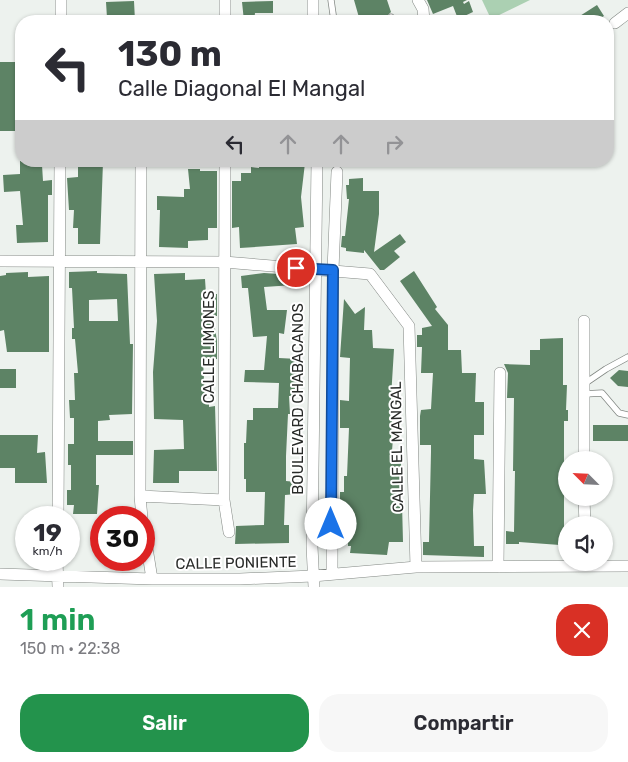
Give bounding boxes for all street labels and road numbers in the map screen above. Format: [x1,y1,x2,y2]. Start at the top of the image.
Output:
street label: CALLE LIMONES [200,290,218,404]
street label: BOULEVARD CHABACANOS [289,303,307,495]
street label: CALLE EL MANGAL [387,381,407,513]
street label: CALLE PONIENTE [175,553,297,573]

